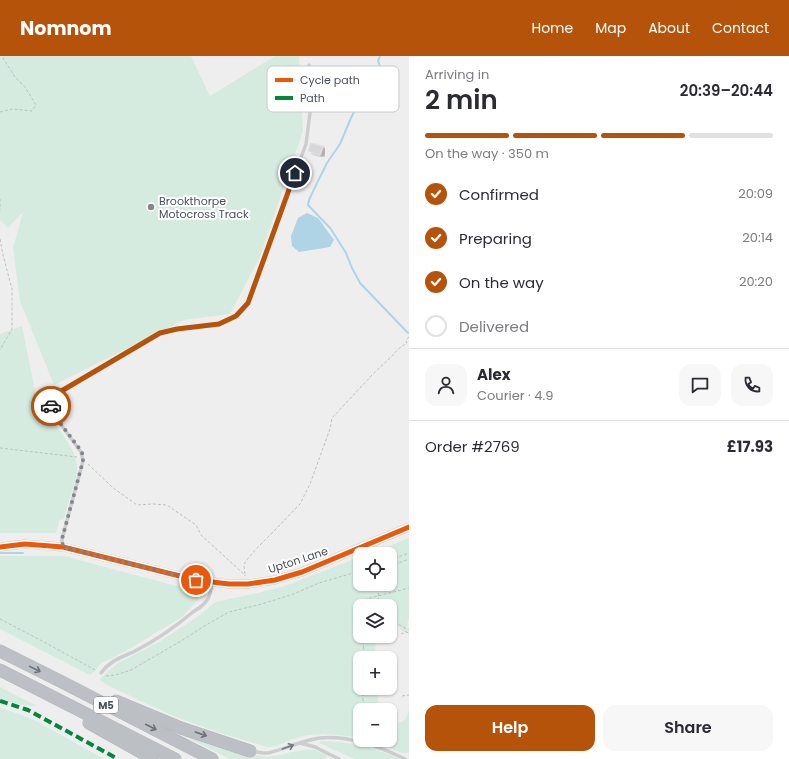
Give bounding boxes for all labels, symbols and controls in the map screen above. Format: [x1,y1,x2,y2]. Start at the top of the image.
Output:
text: Nomnom [20,15,112,42]
text: Home [531,18,573,38]
text: Map [595,18,626,38]
text: About [648,18,690,38]
text: Contact [712,18,769,38]
text: Arriving in [425,65,489,84]
legend [267,66,399,112]
text: Cycle path [300,72,360,88]
text: 20:39–20:44 [680,80,773,101]
text: 2 min [425,82,498,118]
text: Path [300,90,325,106]
text: On the way · 350 m [425,144,549,163]
pin [278,156,312,190]
icon: home [284,162,306,184]
icon: check [425,183,447,205]
text: Confirmed [459,184,539,205]
text: 20:09 [738,184,773,203]
place label: Brookthorpe Motocross Track [159,193,249,222]
marker: Brookthorpe Motocross Track [146,202,156,212]
icon: check [425,227,447,249]
text: Preparing [459,228,532,249]
text: 20:14 [742,228,773,247]
icon: check [425,271,447,293]
text: On the way [459,272,544,293]
text: 20:20 [739,272,773,291]
text: Delivered [459,316,529,337]
button: person [425,364,467,406]
text: Alex [477,364,511,385]
button: chat [679,364,721,406]
button: phone [731,364,773,406]
courier [31,386,71,426]
text: Courier · 4.9 [477,386,553,405]
icon: car [40,395,62,417]
text: Order #2769 [425,436,520,457]
text: £17.93 [727,436,773,457]
street label: Upton Lane [266,543,330,577]
map controls [353,547,397,747]
button: locate [353,547,397,591]
pin [179,563,213,597]
icon: bag [185,569,207,591]
button: layers [353,599,397,643]
button: + [353,651,397,695]
one-way arrow [29,666,41,673]
road number: M5 [94,697,118,713]
button: − [353,703,397,747]
button: Help [425,705,595,751]
button: Share [603,705,773,751]
one-way arrow [145,724,157,732]
one-way arrow [195,731,207,739]
one-way arrow [281,743,293,751]

